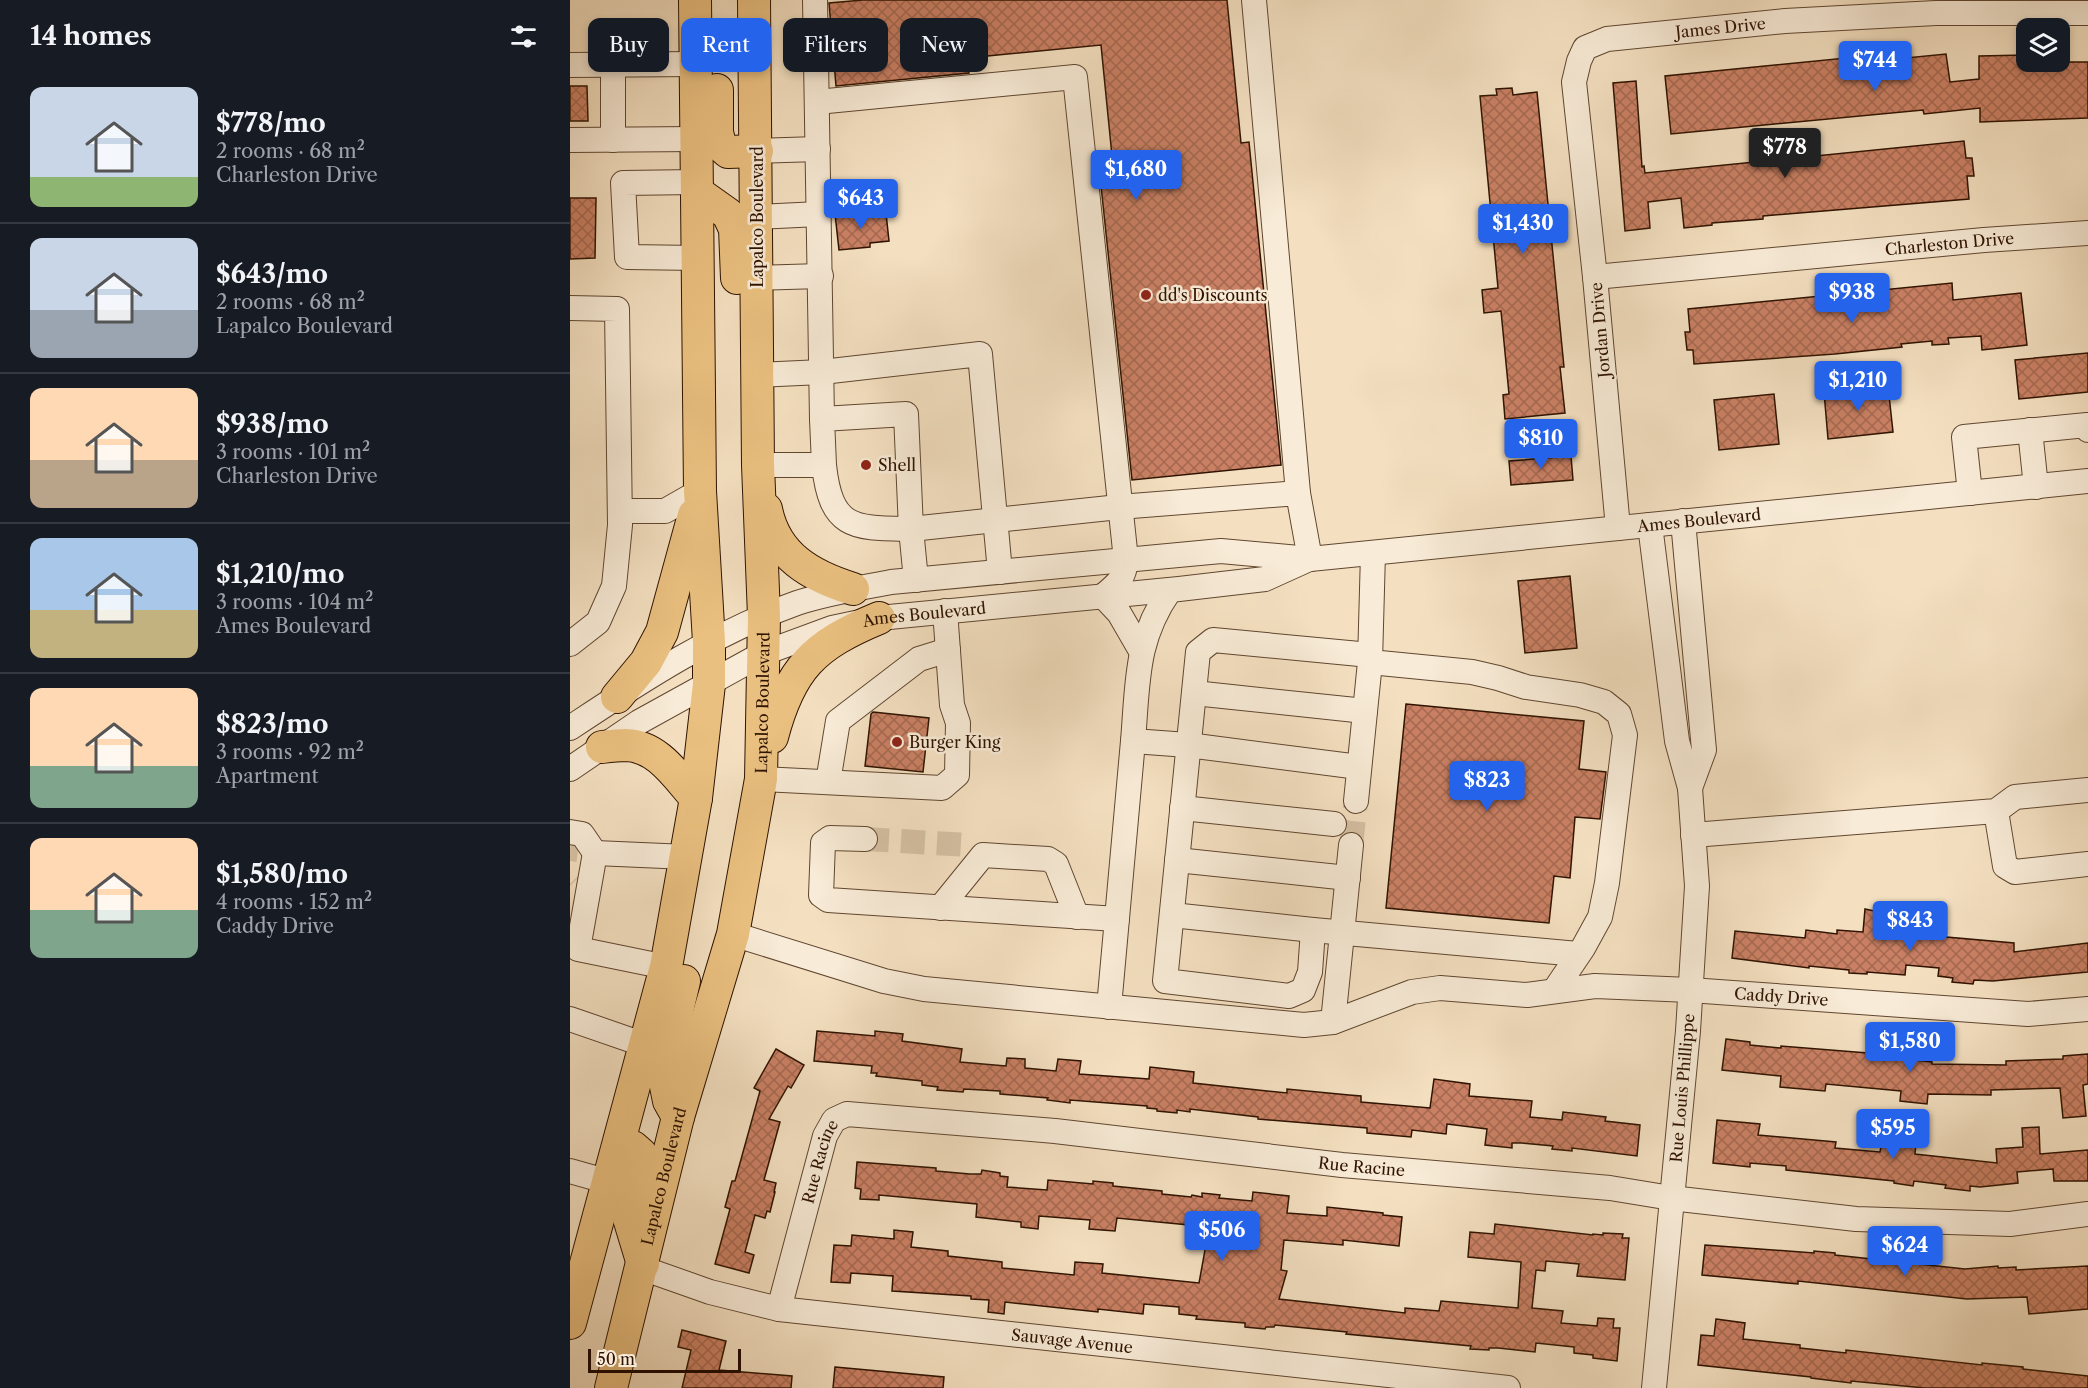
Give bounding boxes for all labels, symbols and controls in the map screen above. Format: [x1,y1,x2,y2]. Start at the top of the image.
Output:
street label: James Drive [1671,13,1767,42]
chip: Buy [588,18,669,72]
chip: Rent [681,18,771,72]
chip: Filters [783,18,888,72]
chip: New [900,18,988,72]
map controls [2016,18,2070,72]
button: layers [2016,18,2070,72]
text: 14 homes [30,20,152,52]
icon: filters [507,20,540,53]
pin: $744 [1839,41,1911,92]
text: $744 [1853,48,1897,72]
text: $778/mo [216,107,326,139]
icon: home [78,111,150,183]
pin: $778 [1749,128,1821,179]
text: $778 [1763,135,1807,159]
text: 2 rooms · 68 m² [216,139,365,163]
street label: Lapalco Boulevard [747,146,767,288]
pin: $1,680 [1087,150,1185,201]
text: $1,680 [1105,157,1167,181]
text: Charleston Drive [216,163,378,187]
pin: $643 [825,179,897,230]
text: $643 [838,186,884,210]
pin: $1,430 [1474,204,1572,255]
text: $1,430 [1492,211,1554,235]
street label: Charleston Drive [1884,228,2015,259]
text: $643/mo [216,258,328,290]
icon: home [78,262,150,334]
pin: $938 [1816,273,1888,324]
text: $938 [1829,280,1875,304]
street label: Jordan Drive [1586,281,1614,382]
place label: dd's Discounts [1158,285,1268,305]
marker: dd's Discounts [1139,288,1153,302]
text: 2 rooms · 68 m² [216,290,365,314]
text: Lapalco Boulevard [216,314,393,338]
pin: $1,210 [1809,361,1907,412]
text: $1,210 [1828,368,1888,392]
text: $938/mo [216,408,329,440]
icon: home [78,412,150,484]
pin: $810 [1505,419,1577,470]
text: $810 [1518,426,1564,450]
text: 3 rooms · 101 m² [216,440,370,464]
place label: Shell [878,455,916,475]
marker: Shell [859,458,873,472]
text: Charleston Drive [216,464,378,488]
street label: Ames Boulevard [1635,504,1762,536]
text: $1,210/mo [216,558,345,590]
icon: home [78,562,150,634]
text: 3 rooms · 104 m² [216,590,373,614]
street label: Ames Boulevard [859,598,987,631]
text: Ames Boulevard [216,614,371,638]
street label: Lapalco Boulevard [751,631,774,774]
text: $823/mo [216,708,328,740]
icon: home [78,712,150,784]
place label: Burger King [909,732,1001,752]
marker: Burger King [890,735,904,749]
text: 3 rooms · 92 m² [216,740,364,764]
pin: $823 [1451,761,1523,812]
text: Apartment [216,764,319,788]
text: $823 [1464,768,1510,792]
text: $1,580/mo [216,858,348,890]
icon: home [78,862,150,934]
text: 4 rooms · 152 m² [216,890,372,914]
pin: $843 [1874,901,1946,952]
text: $843 [1887,908,1933,932]
text: Caddy Drive [216,914,334,938]
street label: Caddy Drive [1733,983,1829,1010]
street label: Rue Louis Phillippe [1666,1013,1698,1163]
pin: $1,580 [1861,1022,1959,1073]
text: $1,580 [1879,1029,1941,1053]
street label: Lapalco Boulevard [637,1105,690,1248]
pin: $595 [1857,1109,1929,1160]
street label: Rue Racine [797,1116,842,1206]
text: $595 [1870,1116,1916,1140]
street label: Rue Racine [1317,1152,1406,1180]
pin: $506 [1186,1211,1258,1262]
text: $506 [1199,1218,1245,1242]
pin: $624 [1869,1226,1941,1277]
text: $624 [1882,1233,1928,1257]
street label: Sauvage Avenue [1010,1324,1134,1357]
scale bar [588,1346,741,1374]
text: 50 m [597,1349,635,1369]

